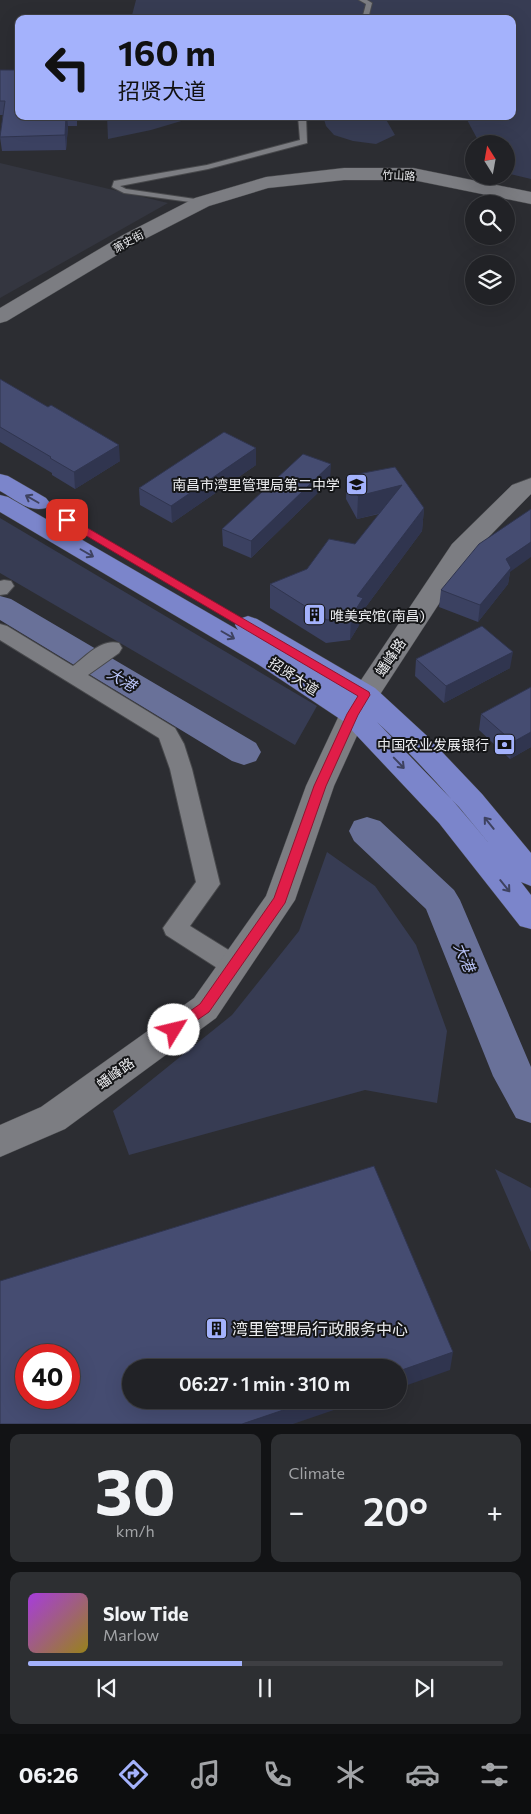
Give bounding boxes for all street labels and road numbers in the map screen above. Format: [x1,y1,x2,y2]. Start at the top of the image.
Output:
street label: 竹山路 [382,168,416,182]
street label: 萧史街 [110,227,146,255]
street label: 蟠峰路 [371,635,409,679]
street label: 招贤大道 [266,654,322,698]
street label: 蟠峰路 [93,1054,137,1092]

